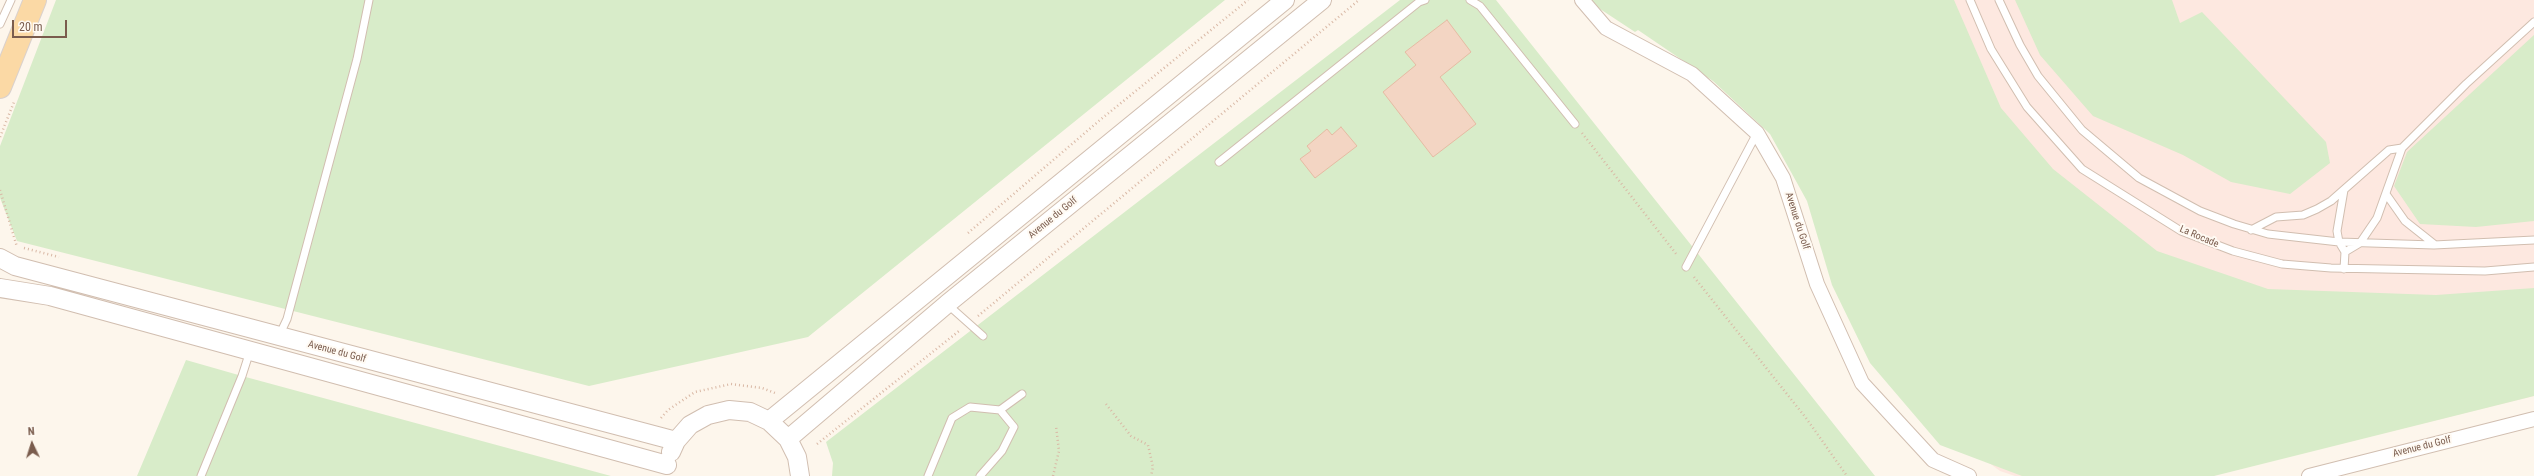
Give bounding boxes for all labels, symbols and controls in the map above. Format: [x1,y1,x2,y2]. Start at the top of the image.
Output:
scale bar [14,12,69,38]
text: 20 m [19,20,43,34]
street label: Avenue du Golf [1782,191,1812,251]
street label: Avenue du Golf [1026,195,1080,241]
street label: La Rocade [2178,223,2220,251]
street label: Avenue du Golf [307,338,367,366]
north arrow [12,424,52,464]
text: N [27,425,35,438]
street label: Avenue du Golf [2392,434,2452,460]

